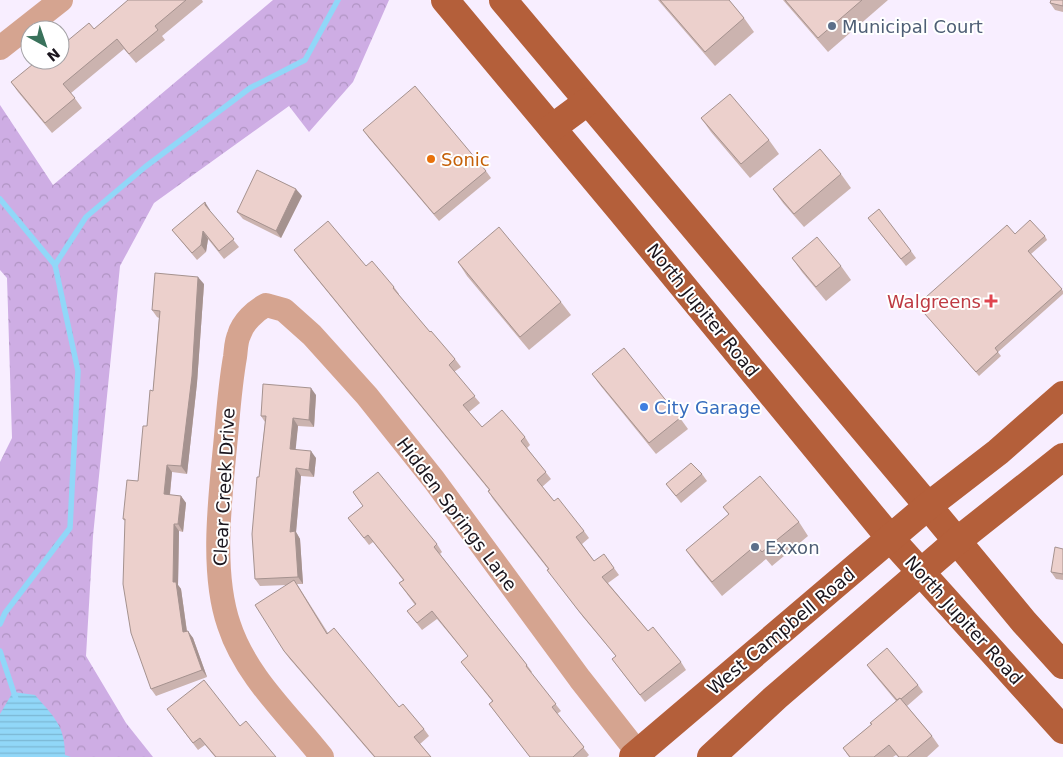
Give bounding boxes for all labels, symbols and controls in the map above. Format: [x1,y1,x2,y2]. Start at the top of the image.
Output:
place label: Municipal Court [842,16,983,37]
north arrow [20,20,70,70]
marker: Municipal Court [826,20,838,32]
text: N [44,45,63,65]
place label: Sonic [441,149,490,170]
marker: Sonic [425,153,437,165]
street label: North Jupiter Road [643,239,763,381]
place label: Walgreens [887,291,981,312]
marker: Walgreens [985,295,997,307]
place label: City Garage [654,397,761,418]
marker: City Garage [638,401,650,413]
street label: Clear Creek Drive [209,407,239,567]
street label: Hidden Springs Lane [393,433,521,595]
place label: Exxon [765,537,820,558]
marker: Exxon [749,541,761,553]
street label: North Jupiter Road [901,551,1027,689]
street label: West Campbell Road [703,563,859,699]

